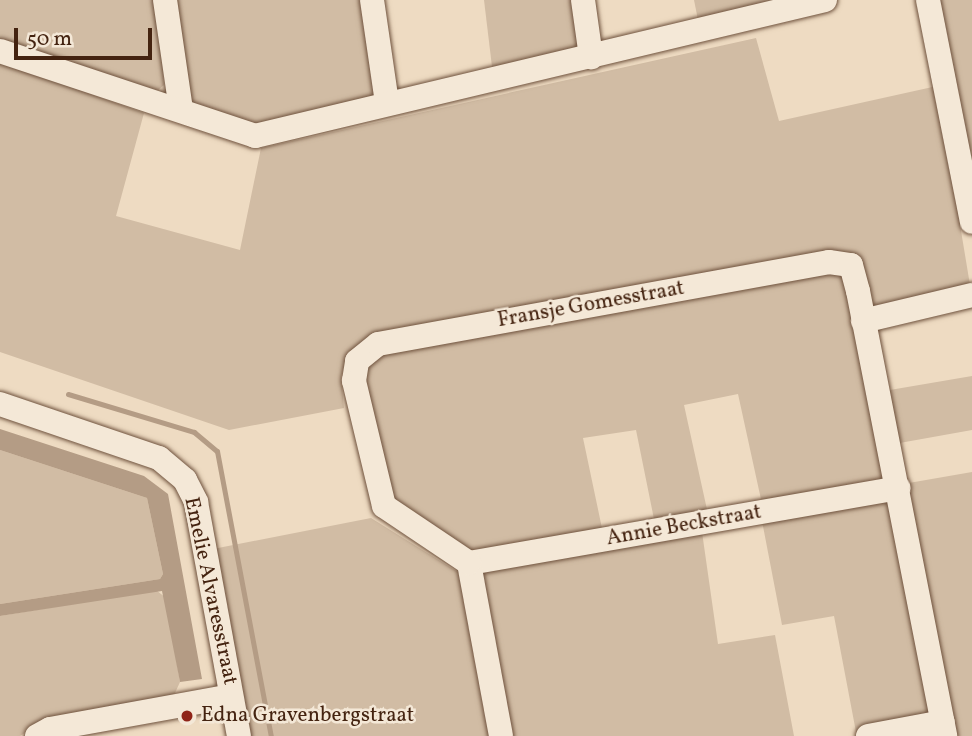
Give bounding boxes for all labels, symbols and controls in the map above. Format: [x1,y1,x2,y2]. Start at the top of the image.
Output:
scale bar [18,14,156,58]
text: 50 m [27,25,72,54]
street label: Fransje Gomesstraat [496,276,686,334]
street label: Emelie Alvaresstraat [178,495,242,687]
street label: Annie Beckstraat [605,500,763,552]
place label: Edna Gravenbergstraat [201,703,414,729]
marker: Edna Gravenbergstraat [179,708,195,724]

